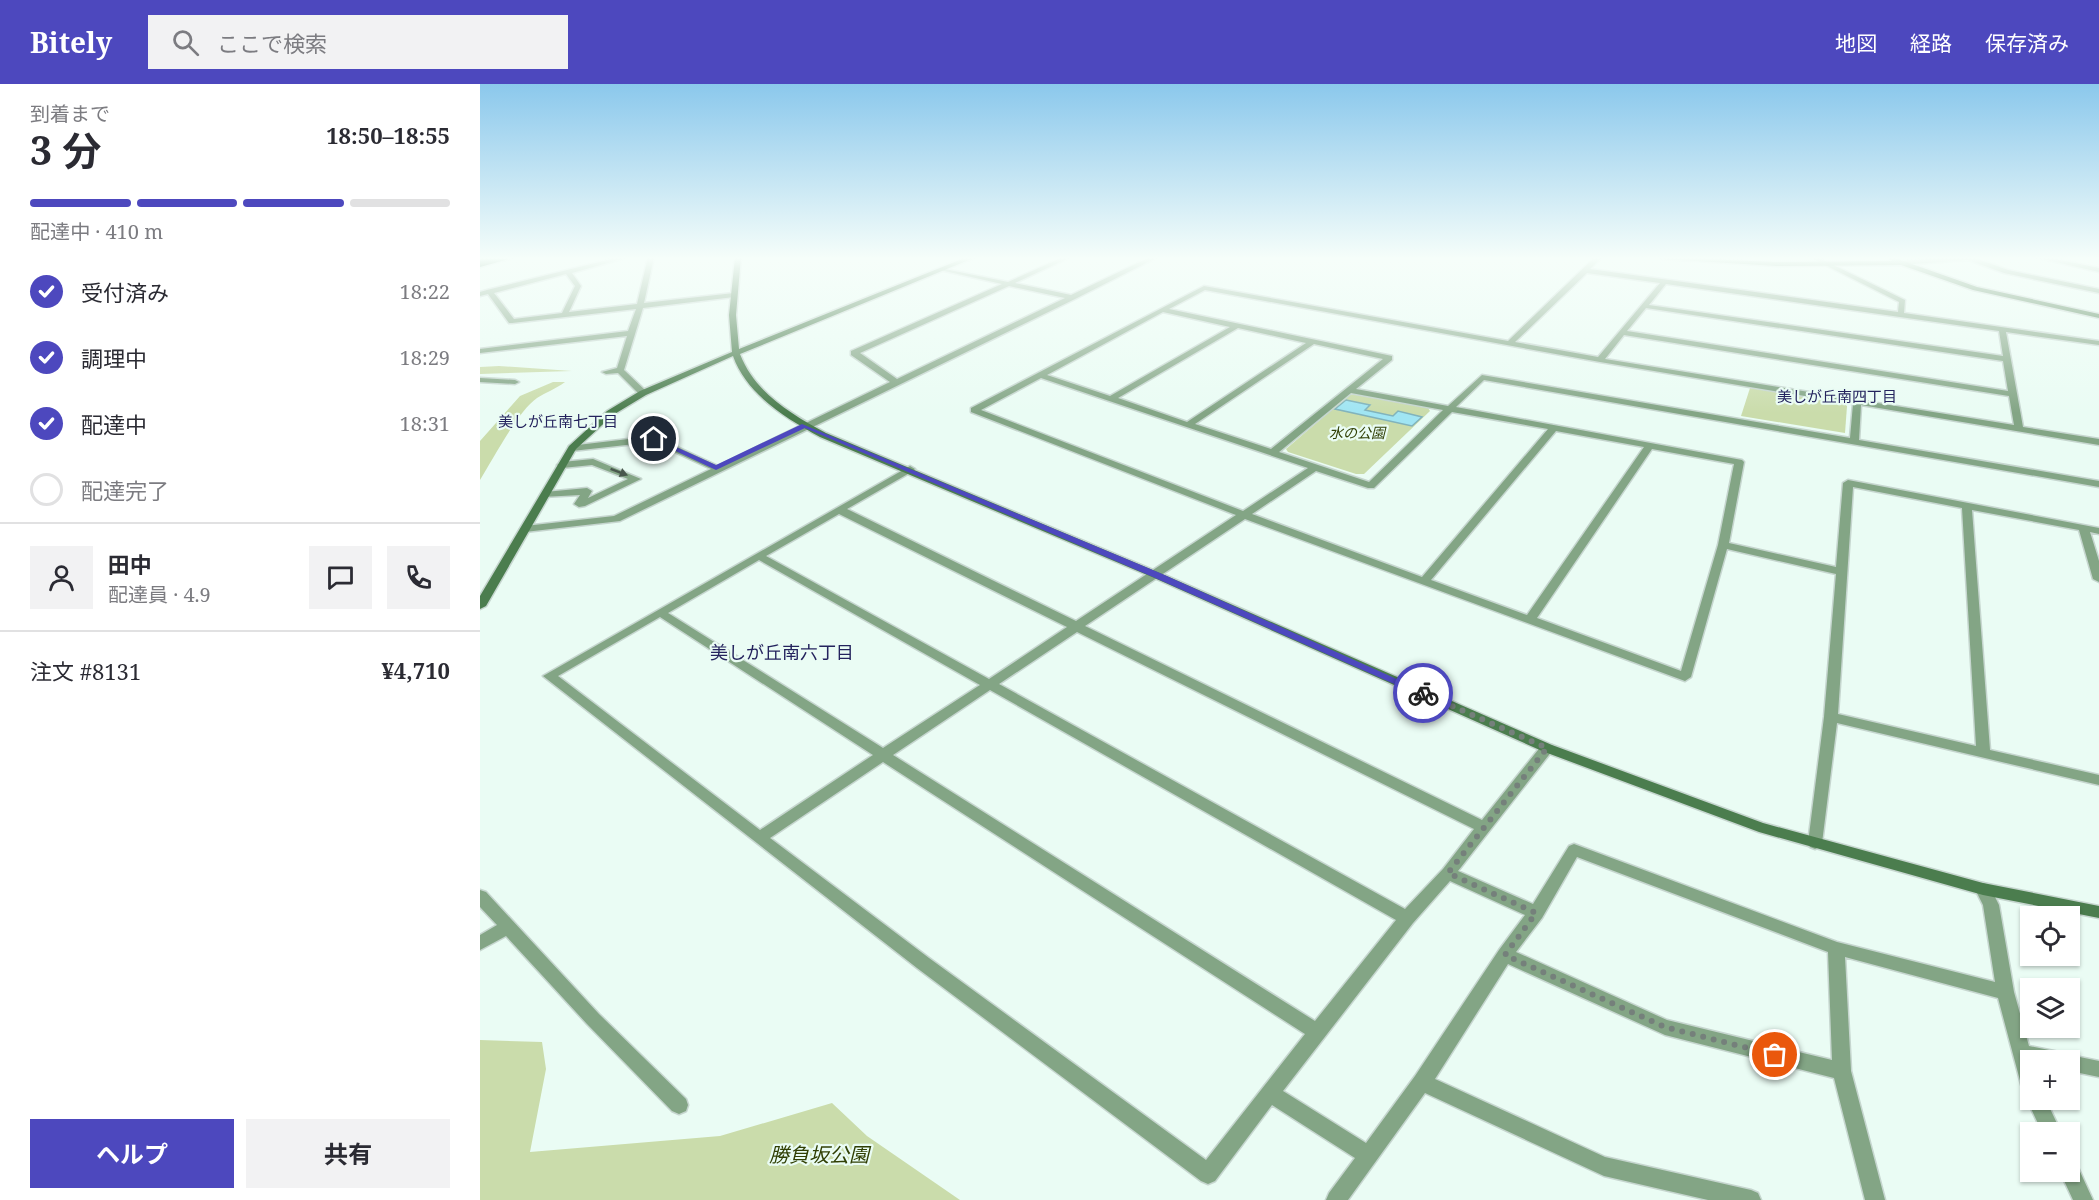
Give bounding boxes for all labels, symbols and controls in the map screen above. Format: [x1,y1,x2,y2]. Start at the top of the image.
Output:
search box [148,15,568,69]
text: Bitely [30,23,112,61]
icon: search [169,26,202,59]
text: ここで検索 [217,28,327,58]
text: 地図 [1835,29,1877,57]
text: 経路 [1910,29,1952,57]
text: 保存済み [1985,29,2069,57]
text: 到着まで [30,100,110,127]
text: 18:50–18:55 [326,120,450,150]
text: 3 分 [30,123,101,176]
text: 配達中 · 410 m [30,218,163,245]
icon: check [30,275,63,308]
text: 受付済み [81,277,169,307]
text: 18:22 [400,278,450,305]
icon: check [30,341,63,374]
text: 調理中 [81,343,147,373]
text: 18:29 [400,344,450,371]
district label: 美しが丘南四丁目 [1777,386,1897,406]
icon: check [30,407,63,440]
text: 配達中 [81,409,147,439]
text: 18:31 [400,410,450,437]
district label: 美しが丘南七丁目 [498,411,618,431]
pin [628,413,679,464]
icon: home [637,422,670,455]
park label: 水の公園 [1329,423,1387,442]
one-way arrow [610,467,628,477]
text: 配達完了 [81,475,169,505]
button: person [30,546,93,609]
button: chat [309,546,372,609]
button: phone [387,546,450,609]
text: 田中 [108,549,152,579]
text: 配達員 · 4.9 [108,581,211,608]
district label: 美しが丘南六丁目 [710,640,854,664]
text: ¥4,710 [381,655,450,685]
text: 注文 #8131 [30,656,141,686]
courier [1393,663,1453,723]
icon: bike [1407,677,1440,710]
map controls [2020,906,2080,1182]
button: locate [2020,906,2080,966]
button: layers [2020,978,2080,1038]
pin [1749,1029,1800,1080]
icon: bag [1758,1038,1791,1071]
button: + [2020,1050,2080,1110]
button: ヘルプ [30,1119,234,1188]
button: 共有 [246,1119,450,1188]
button: − [2020,1122,2080,1182]
park label: 勝負坂公園 [769,1141,872,1168]

